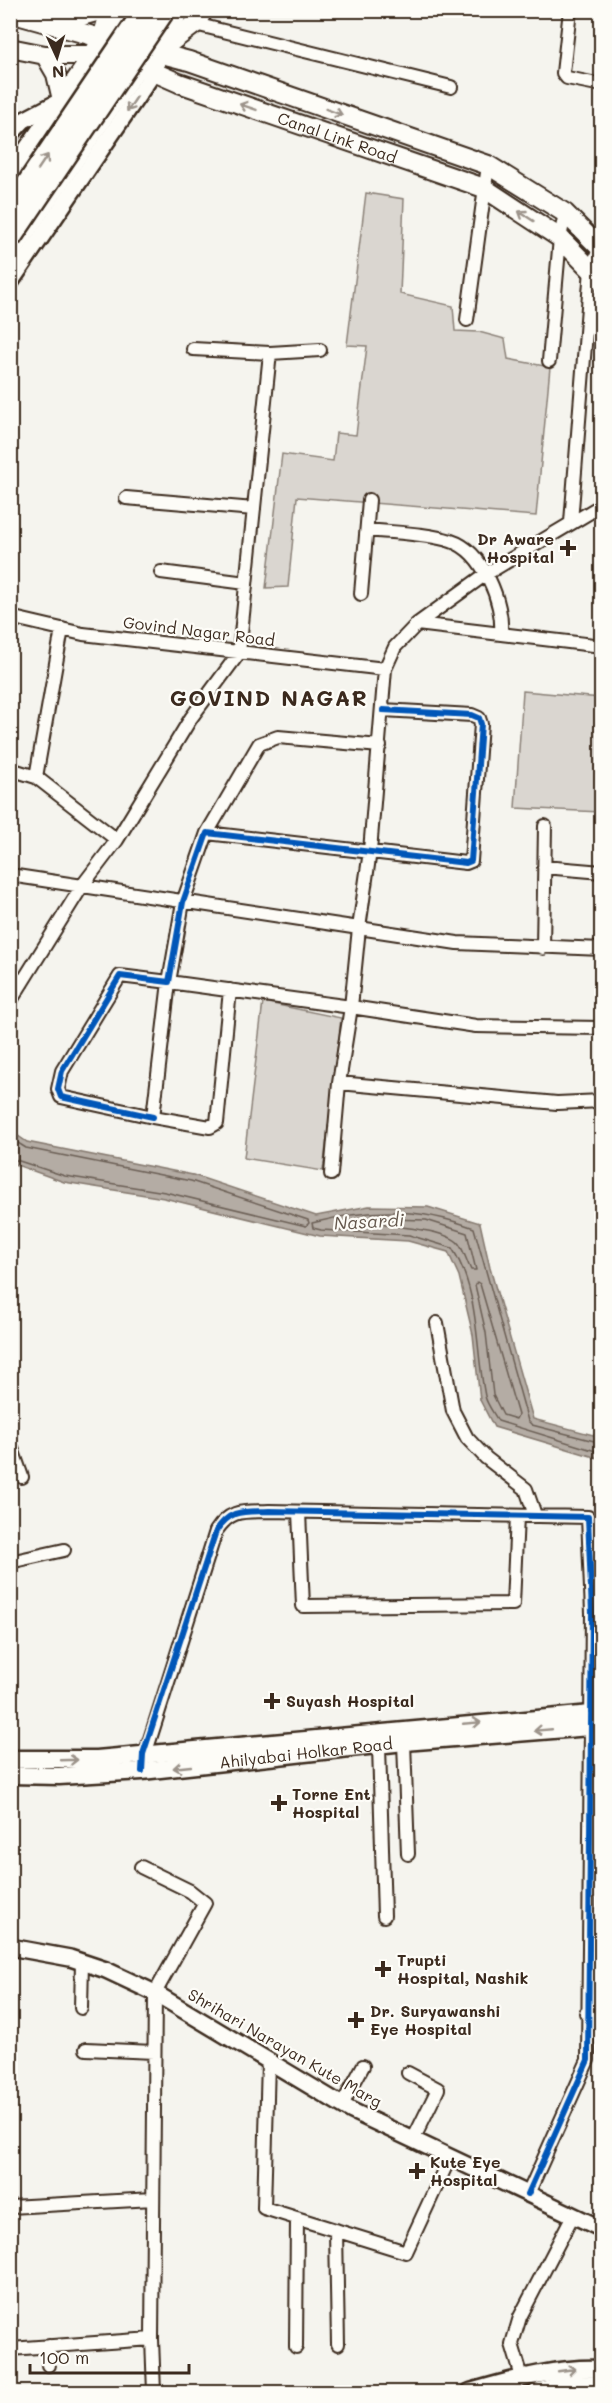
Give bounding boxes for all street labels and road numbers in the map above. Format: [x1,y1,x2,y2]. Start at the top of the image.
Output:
street label: Canal Link Road [275,107,400,167]
street label: Govind Nagar Road [122,611,276,650]
street label: Ahilyabai Holkar Road [218,1732,393,1772]
street label: Shrihari Narayan Kute Marg [184,1983,386,2112]

